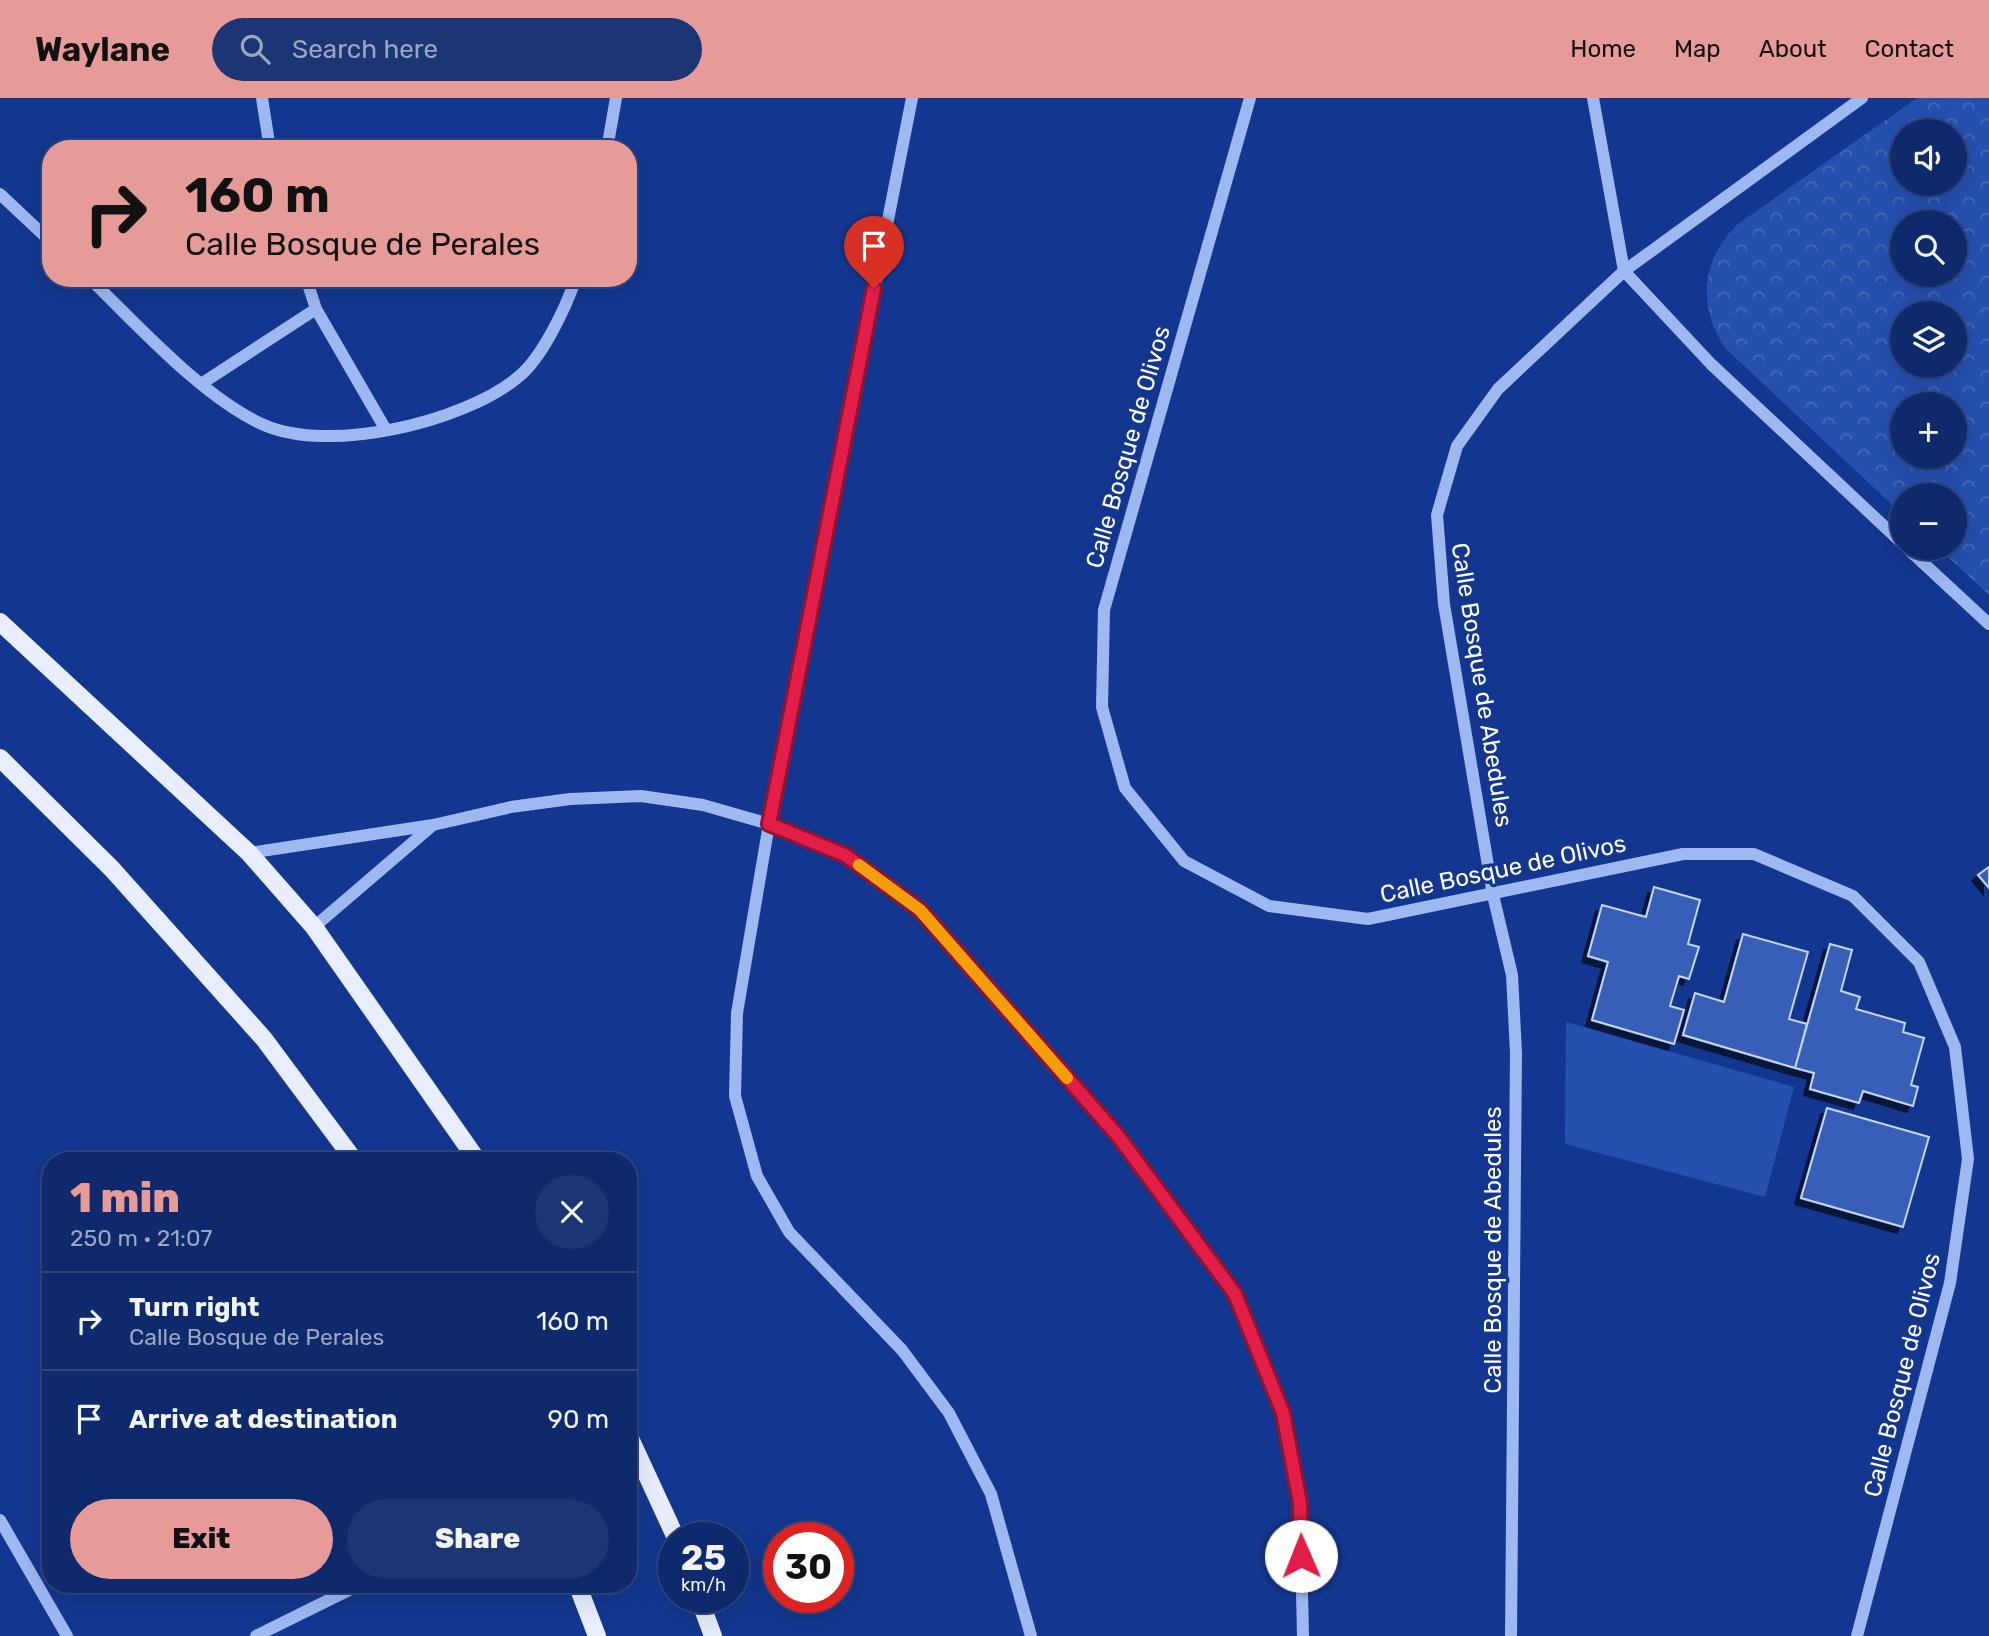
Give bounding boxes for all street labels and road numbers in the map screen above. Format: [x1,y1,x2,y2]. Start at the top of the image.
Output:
street label: Calle Bosque de Olivos [1080,323,1176,571]
street label: Calle Bosque de Abedules [1446,541,1518,829]
street label: Calle Bosque de Olivos [1377,829,1629,909]
street label: Calle Bosque de Abedules [1479,1106,1507,1394]
street label: Calle Bosque de Olivos [1858,1250,1946,1500]

